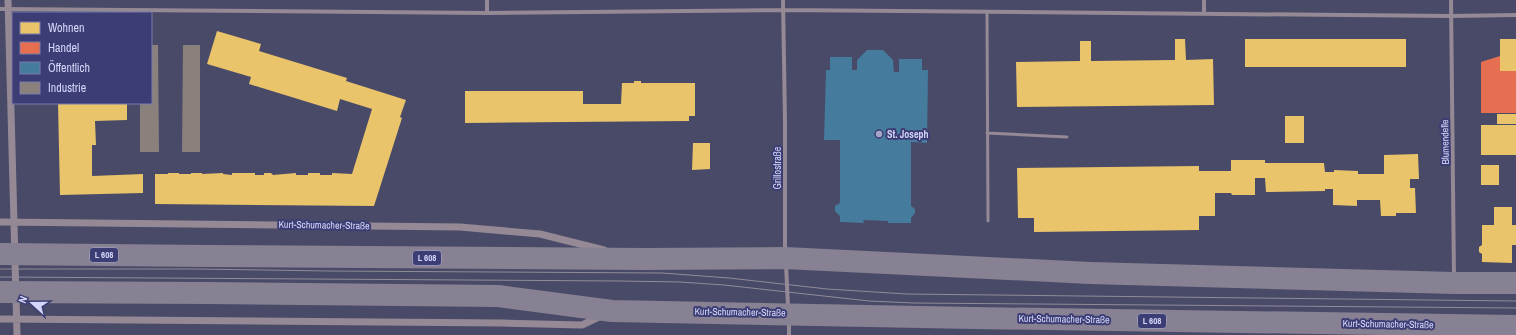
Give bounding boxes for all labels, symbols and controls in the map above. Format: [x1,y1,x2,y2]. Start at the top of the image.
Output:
legend [12,12,152,104]
text: Wohnen [48,20,84,36]
text: Handel [48,40,79,56]
text: Öffentlich [48,59,90,76]
text: Industrie [48,80,86,96]
street label: Blumendelle [1438,119,1452,165]
place label: St. Joseph [887,128,928,141]
marker: St. Joseph [874,129,884,139]
street label: Grillostraße [771,146,784,189]
street label: Kurt-Schumacher-Straße [278,218,370,232]
road number: L 608 [90,248,118,262]
road number: L 608 [413,251,441,265]
north arrow [12,283,52,323]
text: N [15,294,30,305]
street label: Kurt-Schumacher-Straße [694,305,786,319]
street label: Kurt-Schumacher-Straße [1018,312,1110,326]
road number: L 608 [1138,314,1166,328]
street label: Kurt-Schumacher-Straße [1342,317,1434,331]

